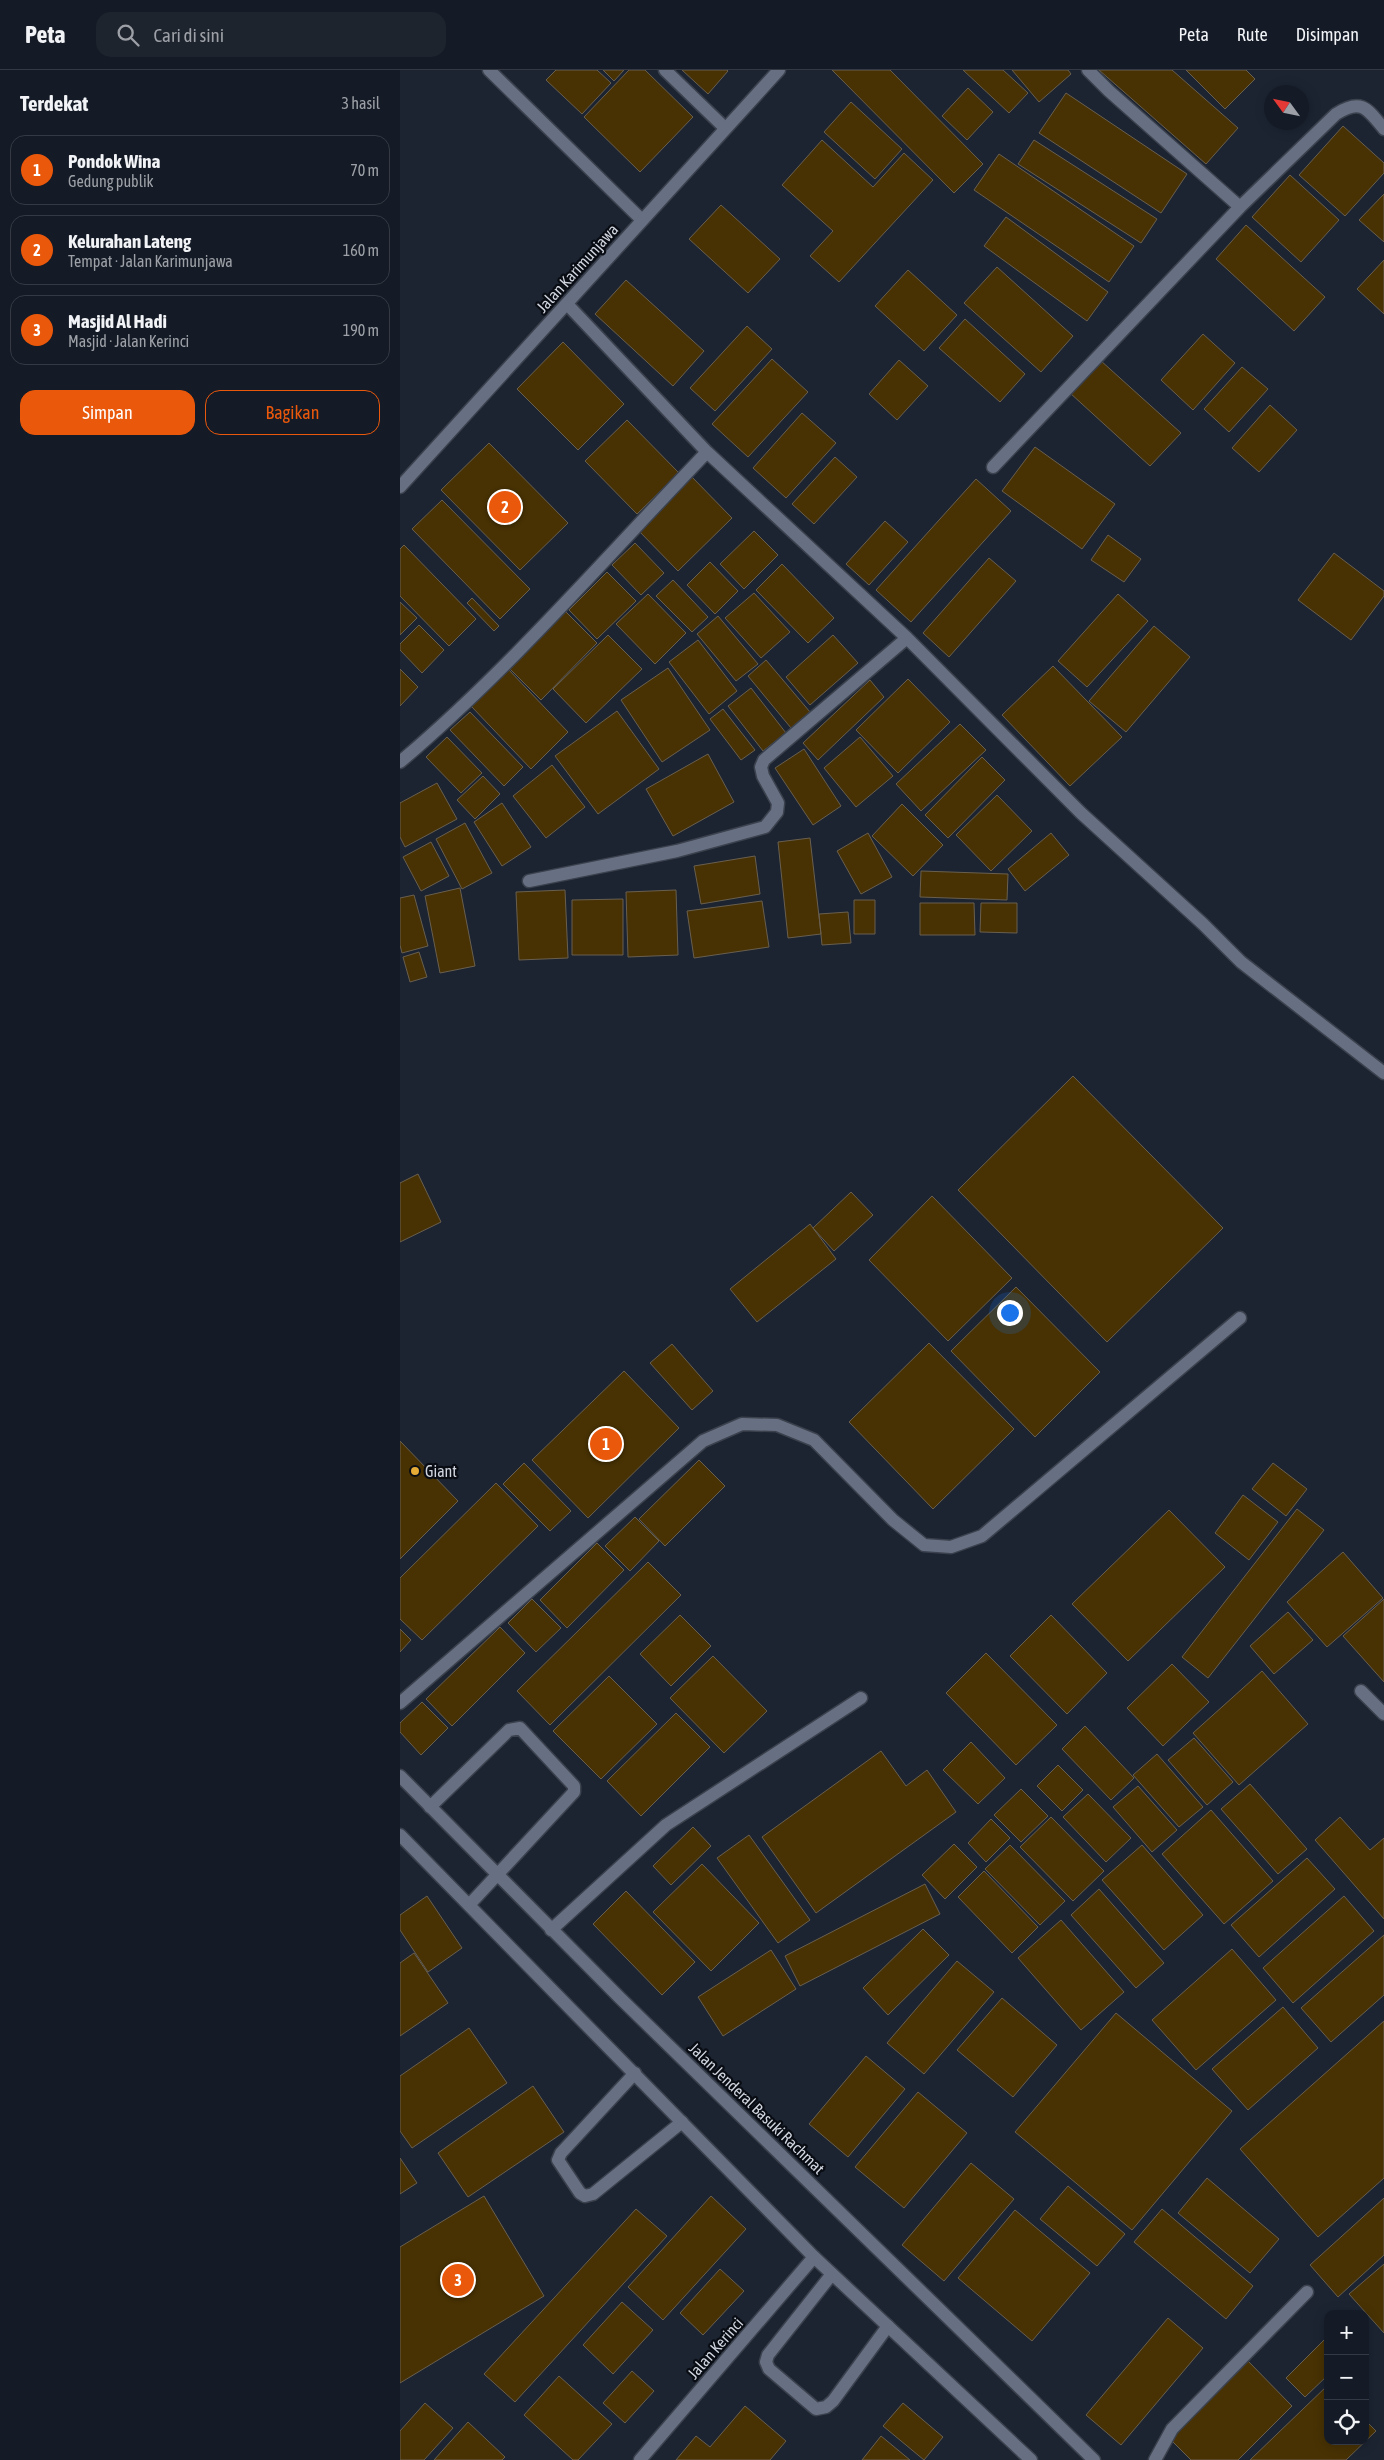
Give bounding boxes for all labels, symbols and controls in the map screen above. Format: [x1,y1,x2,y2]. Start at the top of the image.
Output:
search box [96,12,446,57]
text: Peta [25,21,66,48]
icon: search [114,21,142,49]
text: Cari di sini [154,24,224,46]
text: Peta [1178,24,1209,45]
text: Rute [1237,24,1268,45]
text: Disimpan [1296,24,1359,45]
north arrow [1264,85,1309,130]
text: Terdekat [20,91,88,115]
text: 3 hasil [342,94,380,112]
text: Pondok Wina [68,150,160,172]
text: 1 [33,161,41,179]
text: 70 m [350,161,379,179]
text: Gedung publik [68,172,154,190]
street label: Jalan Karimunjawa [533,220,622,316]
text: Kelurahan Lateng [68,230,191,252]
text: 2 [33,241,41,259]
text: 160 m [343,241,379,259]
text: Tempat · Jalan Karimunjawa [68,252,233,270]
text: Masjid Al Hadi [68,310,167,332]
text: 3 [33,321,41,339]
text: 190 m [343,321,379,339]
text: Masjid · Jalan Kerinci [68,332,189,350]
button: Simpan [20,390,195,435]
button: Bagikan [205,390,380,435]
pin: 2 [489,488,521,526]
your location [997,1300,1023,1326]
pin: 1 [590,1425,622,1463]
place label: Giant [425,1462,457,1480]
marker: Giant [409,1465,421,1477]
street label: Jalan Jenderal Basuki Rachmat [686,2039,829,2178]
pin: 3 [442,2261,474,2299]
map controls [1324,2310,1369,2445]
button: + [1324,2310,1369,2355]
street label: Jalan Kerinci [684,2314,746,2382]
button: − [1324,2355,1369,2400]
button: locate [1324,2400,1369,2445]

